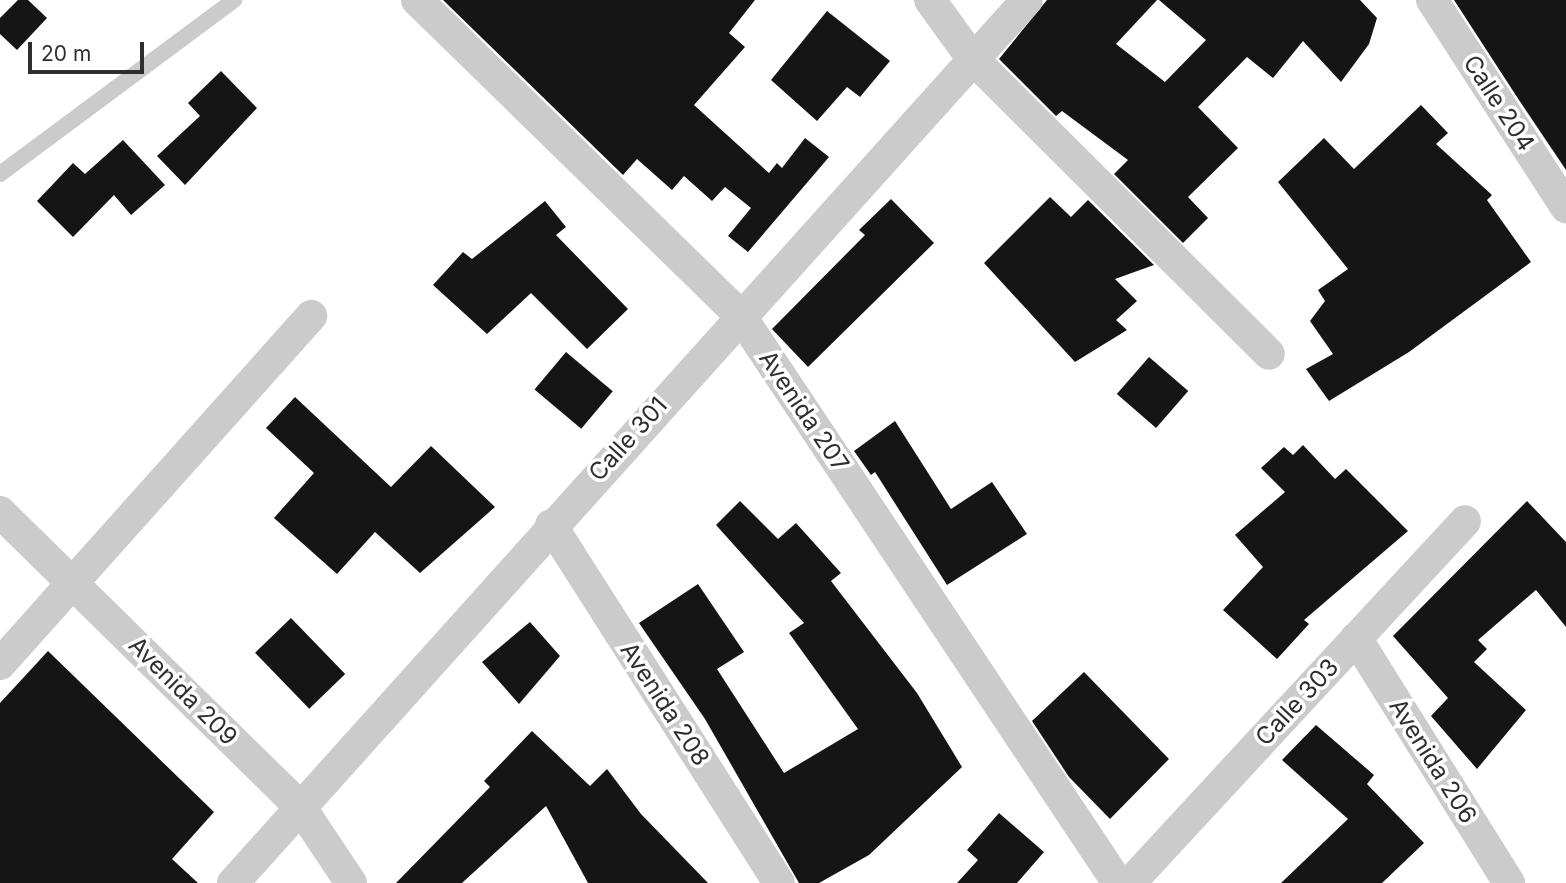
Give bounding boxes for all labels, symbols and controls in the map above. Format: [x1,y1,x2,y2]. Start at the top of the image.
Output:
scale bar [32,28,147,72]
text: 20 m [41,41,91,66]
street label: Calle 204 [1457,50,1541,156]
street label: Avenida 207 [753,345,855,477]
street label: Calle 301 [583,391,673,487]
street label: Avenida 209 [123,631,243,751]
street label: Avenida 208 [614,637,716,771]
street label: Calle 303 [1250,653,1344,751]
street label: Avenida 206 [1383,693,1483,829]

